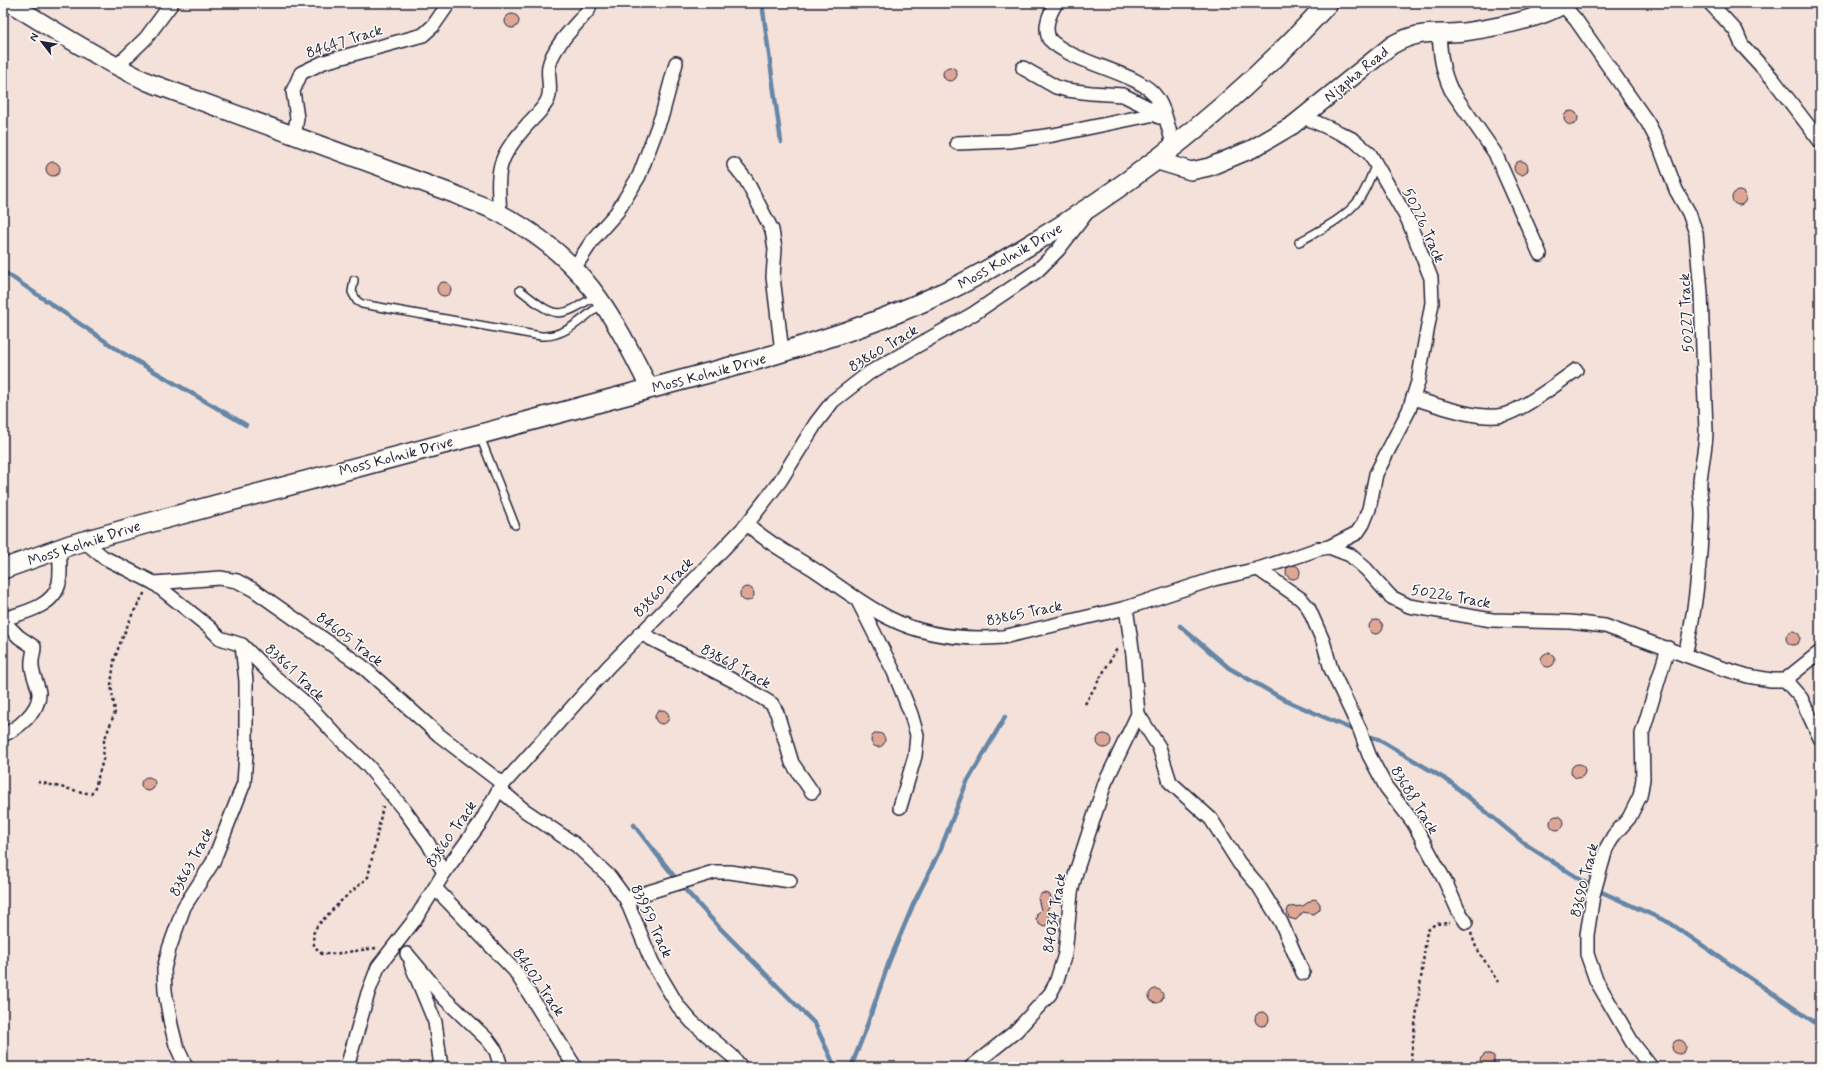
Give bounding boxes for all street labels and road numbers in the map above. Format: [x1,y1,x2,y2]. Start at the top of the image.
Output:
street label: 84647 Track [304,20,385,64]
street label: Njapha Road [1320,42,1393,107]
street label: 50226 Track [1397,185,1449,266]
street label: Moss Kolnik Drive [955,219,1067,295]
street label: 50227 Track [1675,272,1699,353]
street label: 83860 Track [845,320,922,377]
street label: Moss Kolnik Drive [650,349,769,399]
street label: Moss Kolnik Drive [337,432,456,482]
street label: Moss Kolnik Drive [25,516,144,572]
street label: 83860 Track [629,553,698,622]
street label: 50226 Track [1410,580,1493,614]
street label: 83865 Track [985,596,1064,632]
street label: 84605 Track [312,608,387,672]
street label: 83861 Track [260,640,329,706]
street label: 83868 Track [697,640,775,694]
street label: 83688 Track [1385,763,1443,839]
street label: 83860 Track [422,797,482,872]
street label: 83863 Track [165,824,219,900]
street label: 83690 Track [1566,841,1604,920]
street label: 84034 Track [1039,871,1071,955]
street label: 83959 Track [625,881,677,962]
street label: 84602 Track [507,944,569,1021]

